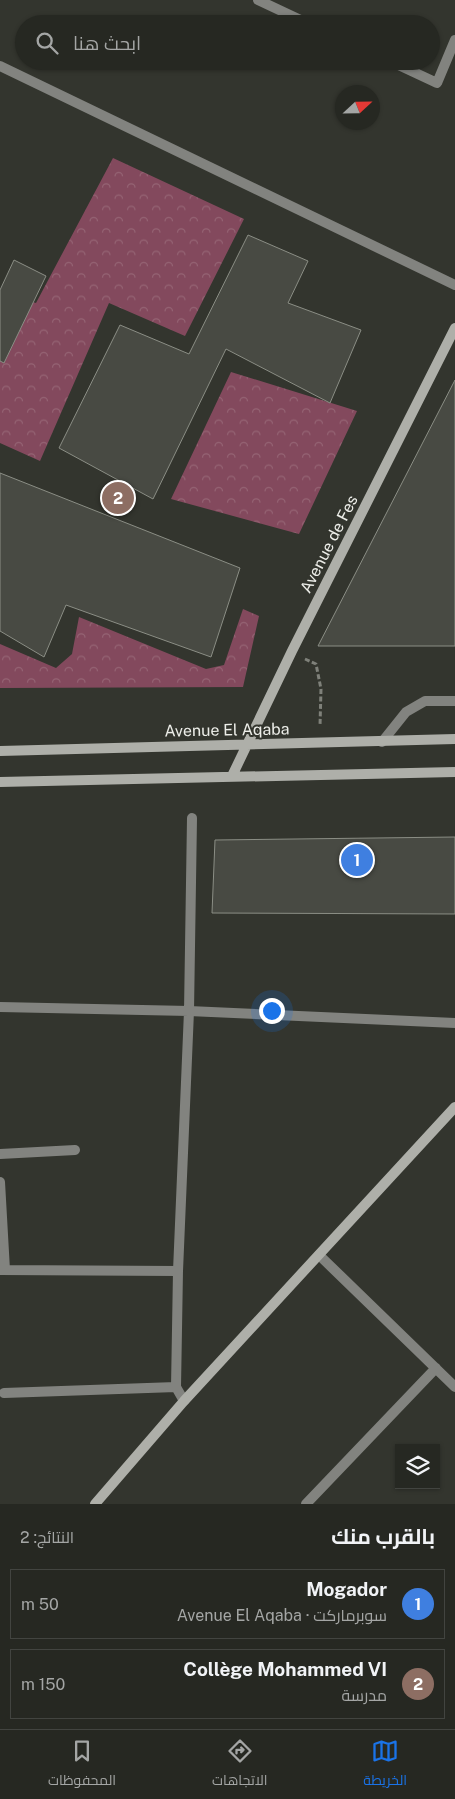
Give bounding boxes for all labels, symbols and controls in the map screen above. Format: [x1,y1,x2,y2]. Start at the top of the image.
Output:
search box [15,15,440,70]
icon: search [33,29,61,57]
text: ابحث هنا [73,32,141,54]
north arrow [335,85,380,130]
pin: 2 [102,479,134,517]
street label: Avenue de Fes [296,492,362,596]
street label: Avenue El Aqaba [164,719,290,741]
pin: 1 [341,841,373,879]
your location [259,998,285,1024]
map controls [395,1444,440,1489]
button: layers [395,1444,440,1489]
text: بالقرب منك [331,1524,435,1549]
text: النتائج: 2 [20,1528,74,1547]
text: Mogador [306,1578,387,1600]
text: 50 m [21,1595,59,1614]
text: 1 [415,1595,421,1614]
text: سوبرماركت · Avenue El Aqaba [177,1606,387,1625]
text: Collège Mohammed VI [183,1658,387,1680]
text: 150 m [21,1675,65,1694]
text: 2 [413,1675,423,1694]
text: مدرسة [341,1686,387,1705]
tab: المحفوظات [48,1737,116,1793]
tab: الاتجاهات [212,1737,267,1793]
tab: الخريطة [363,1737,407,1793]

